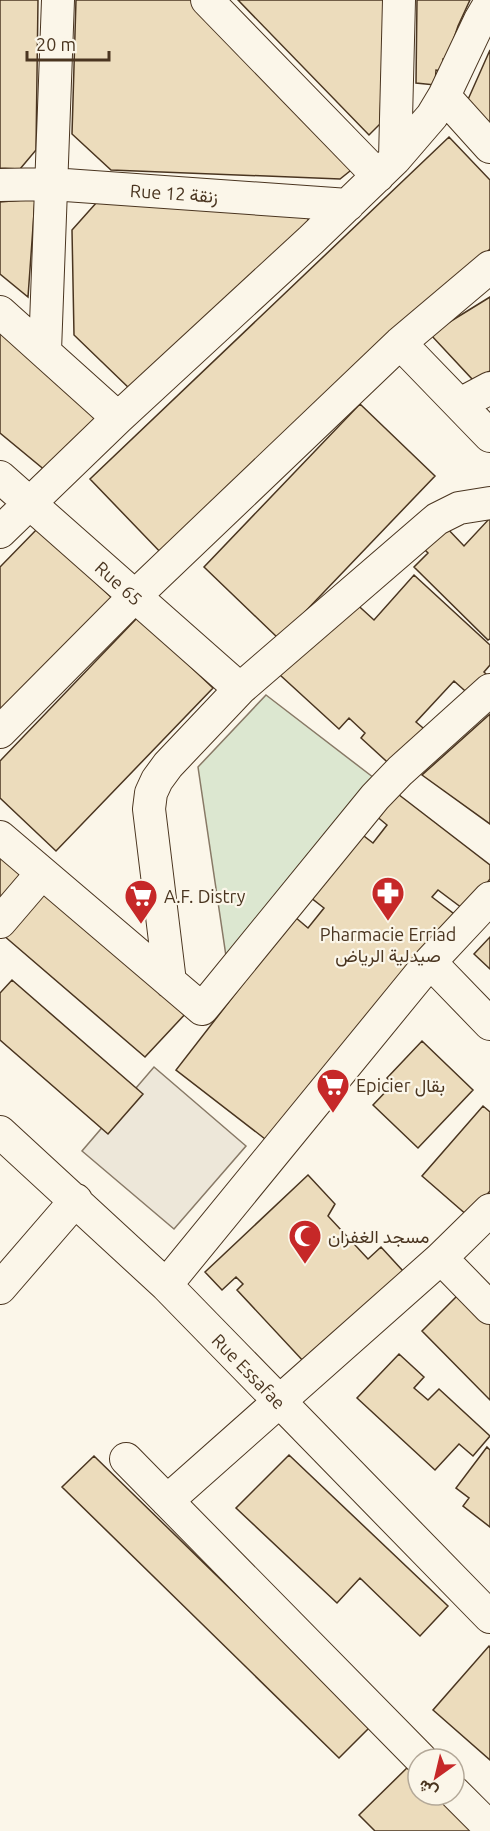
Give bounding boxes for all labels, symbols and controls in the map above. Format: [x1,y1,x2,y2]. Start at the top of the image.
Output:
scale bar [27,24,110,62]
text: 20 m [36,34,76,54]
street label: Rue 12 زنقة [129,180,219,208]
street label: Rue 65 [92,557,146,609]
pharmacy icon: Pharmacie Erriad صيدلية الرياض [370,875,406,922]
supermarket icon: A.F. Distry [123,878,159,925]
place label: A.F. Distry [164,886,246,906]
place label: Pharmacie Erriad صيدلية الرياض [320,924,456,967]
supermarket icon: Epicier بقال [315,1067,351,1114]
place label: Epicier بقال [356,1075,445,1097]
mosque icon: مسجد الغفران [287,1218,323,1265]
place label: مسجد الغفران [328,1226,429,1248]
street label: Rue Essafae [208,1329,290,1413]
north arrow [406,1747,466,1807]
text: ش [415,1776,441,1802]

